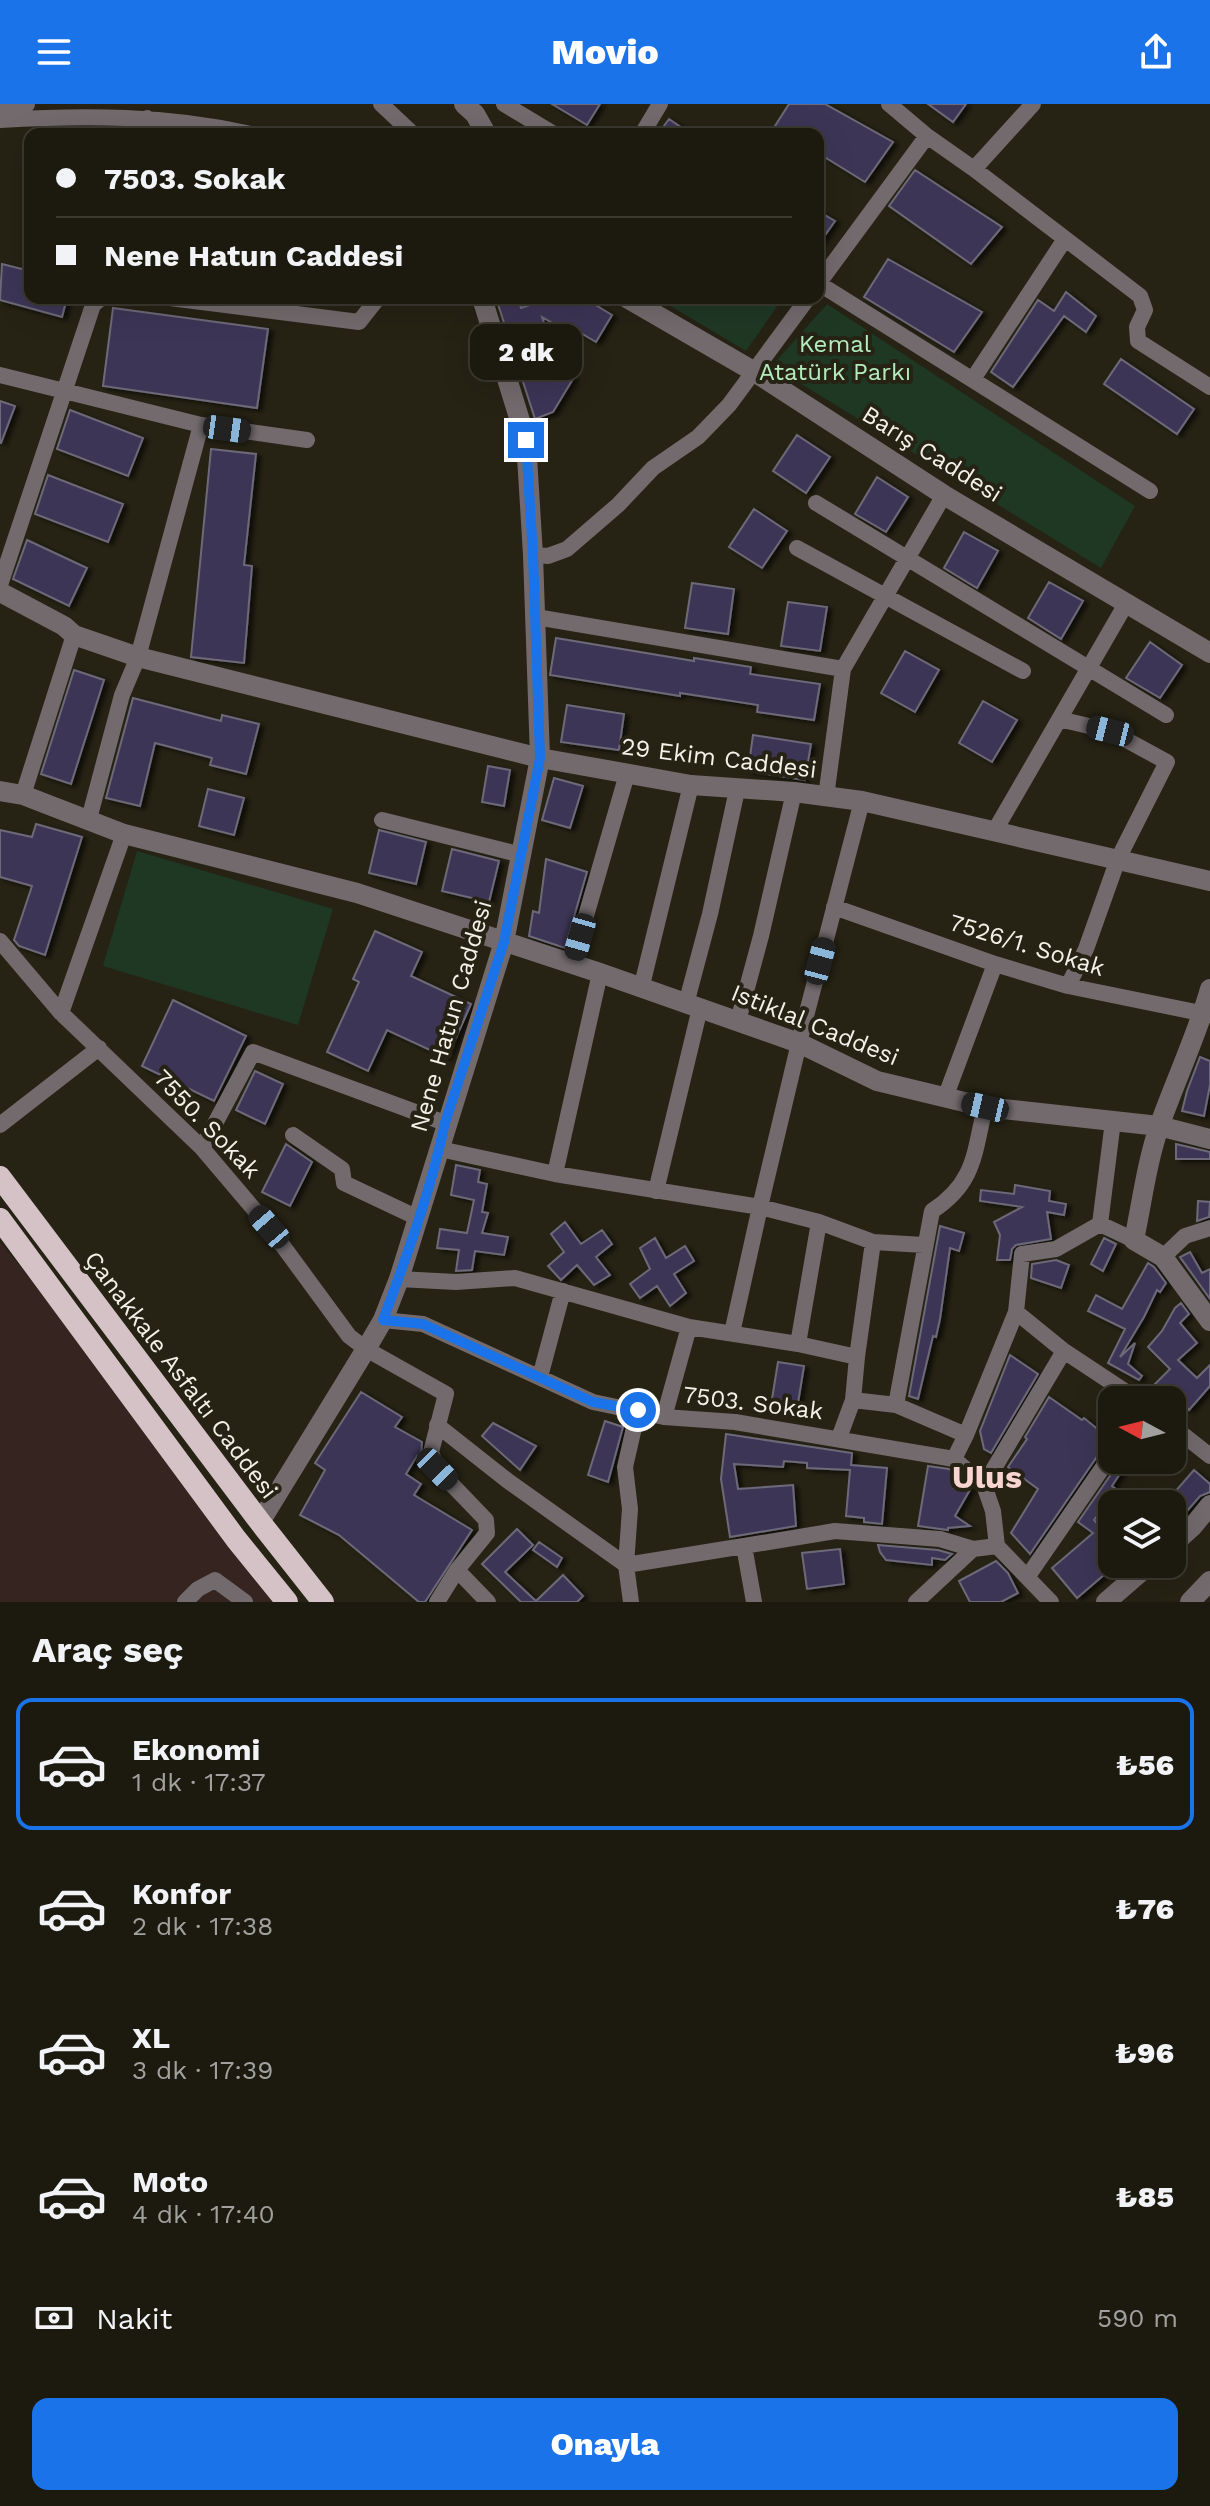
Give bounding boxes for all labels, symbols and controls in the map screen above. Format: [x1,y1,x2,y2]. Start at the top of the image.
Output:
icon: menu [32,30,76,74]
icon: share [1134,30,1178,74]
text: Movio [551,31,659,73]
text: 7503. Sokak [104,161,285,196]
text: Nene Hatun Caddesi [104,238,403,273]
callout: 2 dk [470,324,582,380]
park label: Kemal Atatürk Parkı [759,330,911,386]
text: 2 dk [498,337,554,367]
street label: Barış Caddesi [857,400,1007,508]
car [202,414,252,444]
route end [508,422,544,458]
car [1084,714,1136,748]
street label: 29 Ekim Caddesi [620,732,818,784]
street label: Nene Hatun Caddesi [405,897,497,1135]
street label: 7526/1. Sokak [946,908,1108,982]
car [562,911,598,963]
car [802,935,838,987]
street label: Istiklal Caddesi [727,979,903,1071]
street label: 7550. Sokak [148,1064,266,1185]
car [959,1090,1011,1124]
car [244,1201,294,1253]
street label: Çanakkale Asfaltı Caddesi [79,1246,283,1504]
street label: 7503. Sokak [681,1381,825,1426]
north arrow [1098,1386,1186,1474]
map controls [1098,1386,1186,1578]
route start [620,1392,656,1428]
car [412,1443,462,1495]
district label: Ulus [952,1458,1022,1496]
button: layers [1098,1490,1186,1578]
text: Araç seç [32,1629,183,1671]
icon: car [36,1728,108,1800]
text: Ekonomi [132,1732,260,1767]
text: ₺56 [1116,1747,1174,1782]
text: 1 dk · 17:37 [132,1767,266,1797]
icon: car [36,1872,108,1944]
text: Konfor [132,1876,231,1911]
text: ₺76 [1116,1891,1174,1926]
text: 2 dk · 17:38 [132,1911,273,1941]
icon: car [36,2016,108,2088]
text: XL [132,2020,170,2055]
text: ₺96 [1115,2035,1174,2070]
text: 3 dk · 17:39 [132,2055,273,2085]
icon: car [36,2160,108,2232]
text: Moto [132,2164,208,2199]
text: ₺85 [1116,2179,1174,2214]
text: 4 dk · 17:40 [132,2199,275,2229]
icon: cash [32,2296,76,2340]
text: Nakit [96,2301,172,2336]
text: 590 m [1097,2303,1178,2333]
button: Onayla [32,2398,1178,2490]

